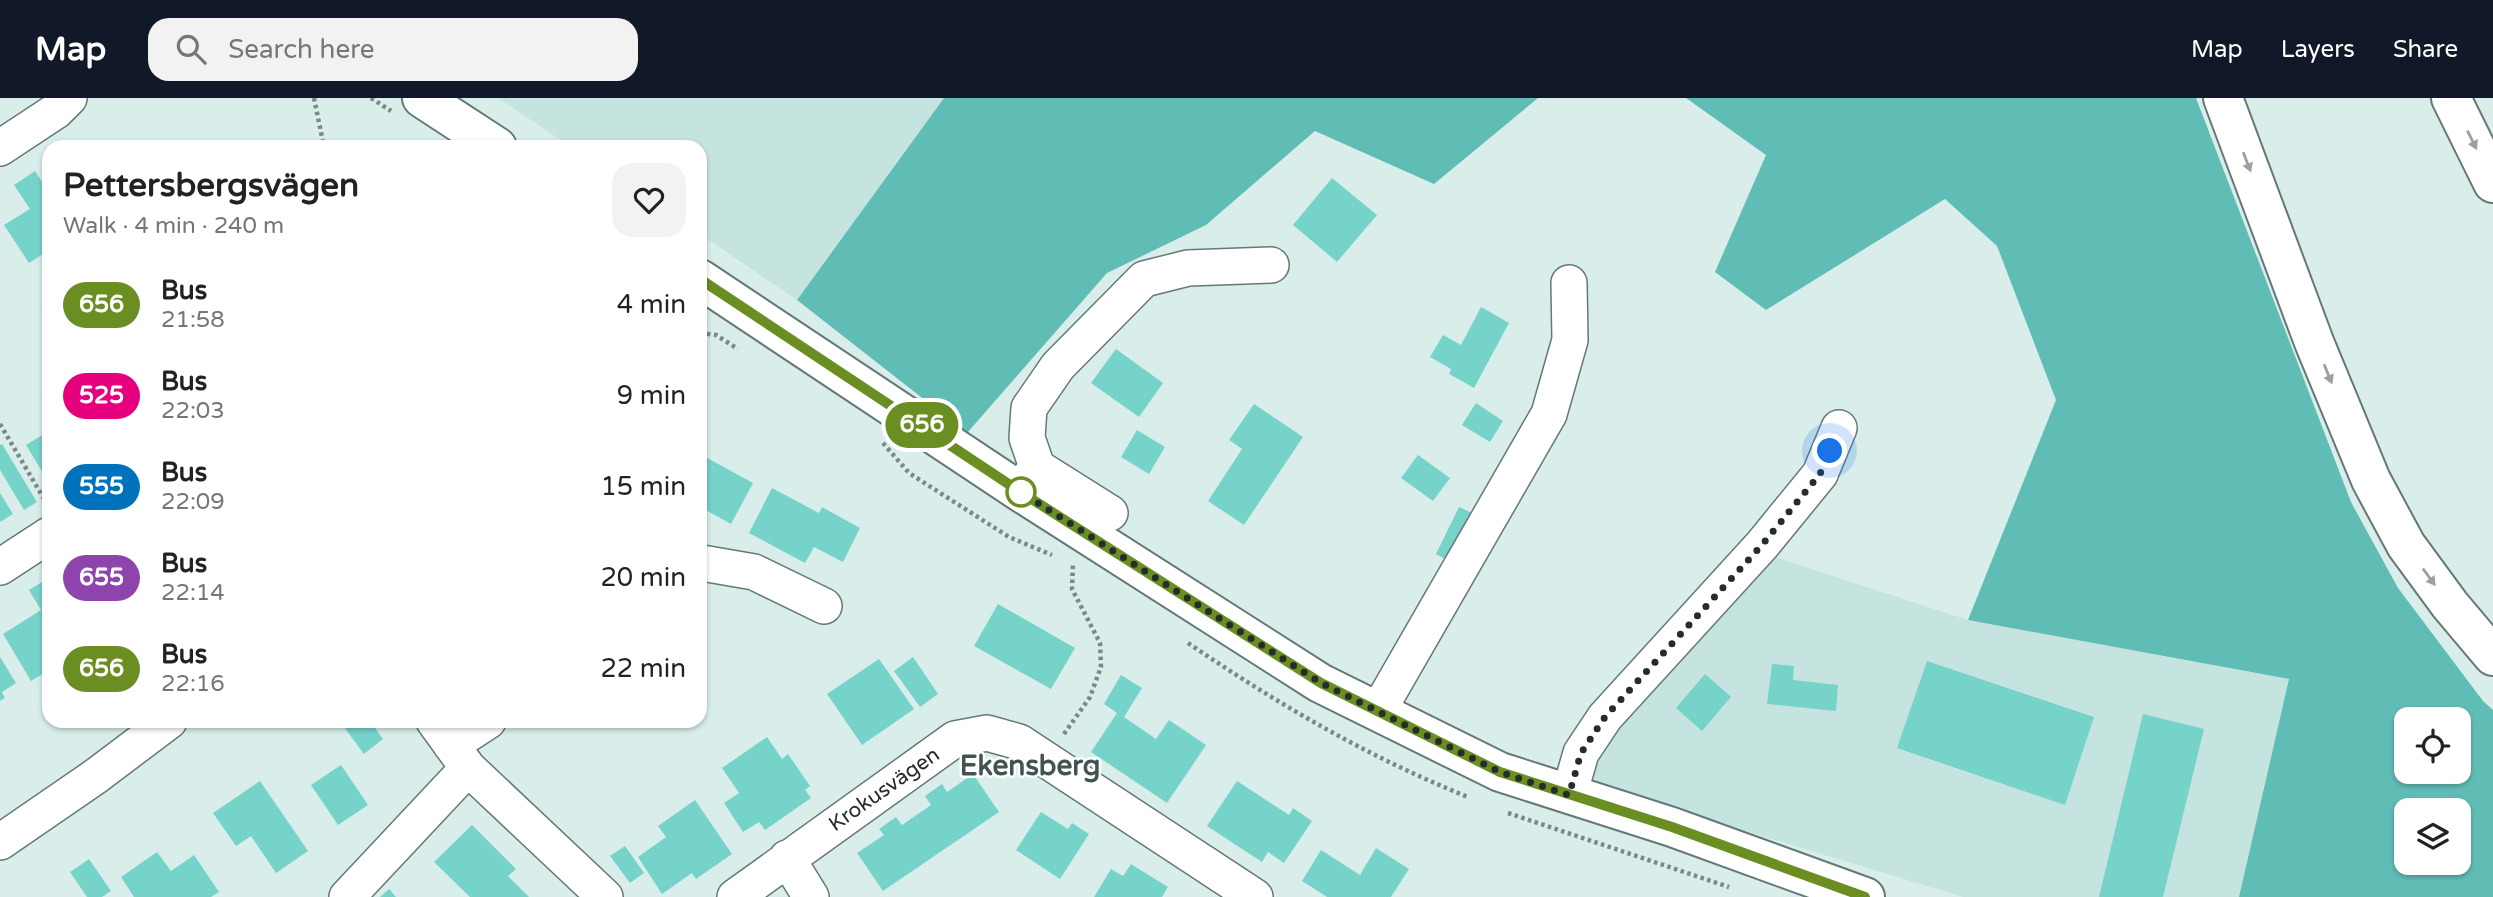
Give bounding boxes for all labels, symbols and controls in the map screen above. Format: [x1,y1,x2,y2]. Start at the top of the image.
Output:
search box [148,18,638,81]
text: Map [35,30,106,69]
icon: search [172,30,210,68]
text: Search here [228,34,374,65]
text: Map [2191,35,2243,64]
text: Layers [2281,35,2355,64]
text: Share [2393,35,2458,64]
one-way arrow [2466,130,2478,150]
one-way arrow [2242,151,2253,172]
button: heart [612,163,686,237]
text: Pettersbergsvägen [63,166,359,205]
text: Walk · 4 min · 240 m [63,212,284,240]
text: Bus [161,275,207,306]
text: 4 min [617,289,686,320]
text: 656 [79,290,124,319]
text: 21:58 [161,306,225,334]
one-way arrow [2322,364,2333,385]
text: Bus [161,366,207,397]
text: 9 min [617,380,686,411]
text: 525 [79,381,124,410]
text: 22:03 [161,397,225,425]
line badge: 656 [882,402,962,448]
text: 656 [899,410,945,439]
your location [1812,433,1847,468]
text: Bus [161,457,207,488]
text: 15 min [600,471,686,502]
text: 555 [79,472,124,501]
unlabelled marker [1006,477,1036,507]
text: 22:09 [161,488,225,516]
text: Bus [161,548,207,579]
text: 20 min [600,562,686,593]
text: 655 [79,563,124,592]
one-way arrow [2422,568,2436,586]
text: 22:14 [161,579,225,607]
text: Bus [161,639,207,670]
text: 22 min [600,653,686,684]
text: 656 [79,654,124,683]
text: 22:16 [161,670,225,698]
map controls [2394,707,2471,875]
button: locate [2394,707,2471,784]
street label: Krokusvägen [824,742,945,837]
district label: Ekensberg [960,749,1100,783]
button: layers [2394,798,2471,875]

